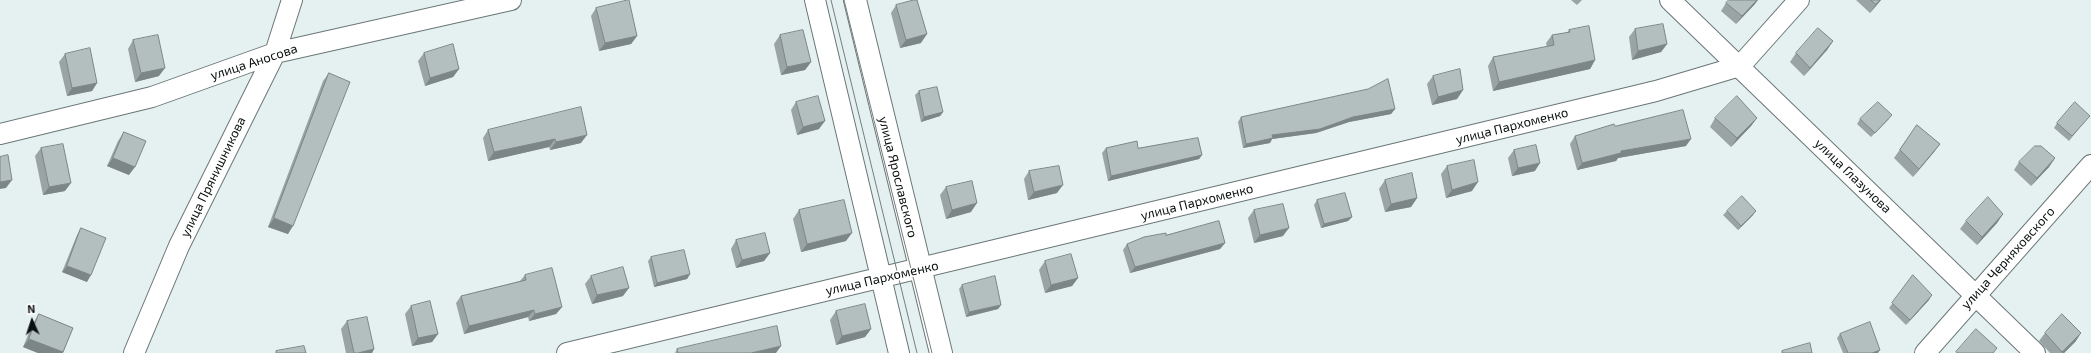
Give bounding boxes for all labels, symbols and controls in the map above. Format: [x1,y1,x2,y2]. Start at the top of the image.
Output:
street label: улица Аносова [209,41,299,83]
street label: улица Пархоменко [1454,104,1570,148]
street label: улица Прянишникова [177,114,249,240]
street label: улица Ярославского [875,115,921,239]
street label: улица Глазунова [1811,135,1895,217]
street label: улица Пархоменко [1139,180,1255,224]
street label: улица Черняховского [1958,204,2058,312]
street label: улица Пархоменко [824,257,940,299]
north arrow [12,301,52,341]
text: N [27,302,36,315]

